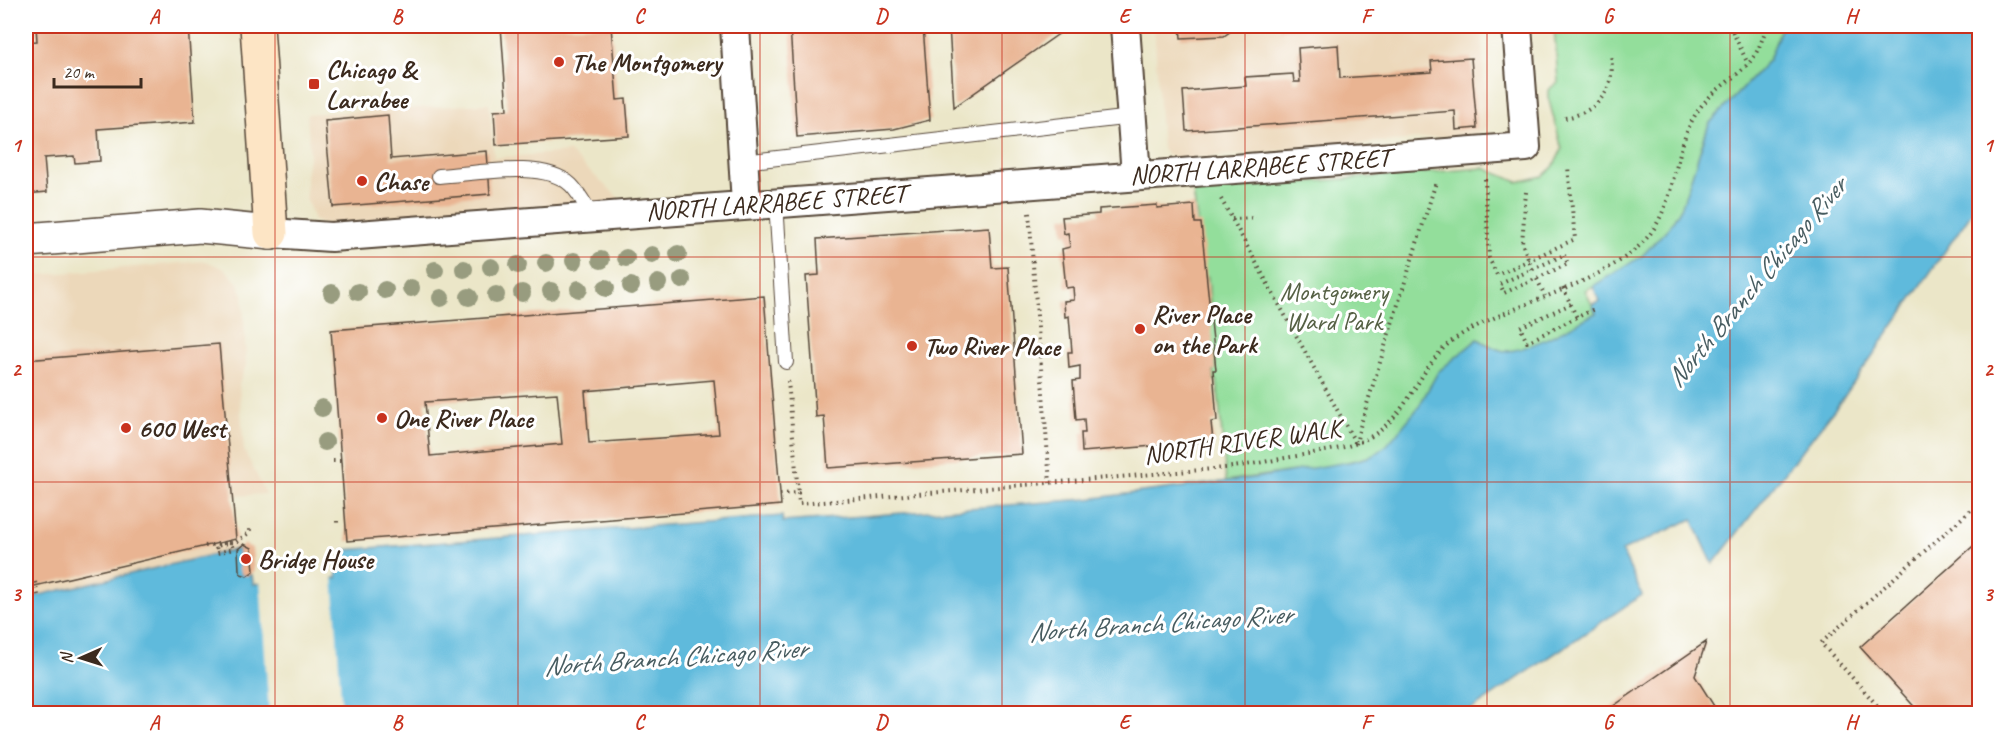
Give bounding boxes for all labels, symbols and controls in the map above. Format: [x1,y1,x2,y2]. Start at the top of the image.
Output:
text: A [149,4,161,29]
text: B [392,4,404,29]
text: C [634,4,646,29]
text: D [875,4,889,29]
text: E [1119,4,1133,29]
text: F [1361,4,1375,29]
text: G [1603,4,1616,29]
text: H [1845,4,1860,29]
place label: The Montgomery [571,46,724,79]
scale bar [54,51,141,89]
place label: Chicago & Larrabee [326,53,419,116]
marker: The Montgomery [552,55,566,69]
text: 20 m [63,61,96,83]
marker: Chicago & Larrabee [307,77,321,91]
text: 1 [12,133,23,158]
text: 1 [1984,133,1995,158]
street label: NORTH LARRABEE STREET [1129,140,1398,192]
place label: Chase [374,165,430,198]
water label: North Branch Chicago River [1658,167,1856,394]
marker: Chase [355,174,369,188]
street label: NORTH LARRABEE STREET [645,176,914,228]
park label: Montgomery Ward Park [1280,275,1390,338]
place label: River Place on the Park [1152,298,1259,361]
marker: River Place on the Park [1133,322,1147,336]
place label: Two River Place [924,330,1062,363]
marker: Two River Place [905,339,919,353]
text: 2 [12,357,23,382]
text: 2 [1984,357,1995,382]
place label: One River Place [394,402,535,435]
marker: One River Place [375,411,389,425]
street label: NORTH RIVER WALK [1141,411,1348,472]
place label: 600 West [138,412,229,445]
marker: 600 West [119,421,133,435]
place label: Bridge House [258,543,375,576]
marker: Bridge House [239,552,253,566]
text: 3 [12,582,23,607]
text: 3 [1984,582,1995,607]
water label: North Branch Chicago River [1028,597,1297,649]
north arrow [51,628,111,688]
water label: North Branch Chicago River [543,631,812,683]
text: N [57,650,77,664]
text: A [149,710,161,735]
text: B [392,710,404,735]
text: C [634,710,646,735]
text: D [875,710,889,735]
text: E [1119,710,1133,735]
text: F [1361,710,1375,735]
text: G [1603,710,1616,735]
text: H [1845,710,1860,735]

